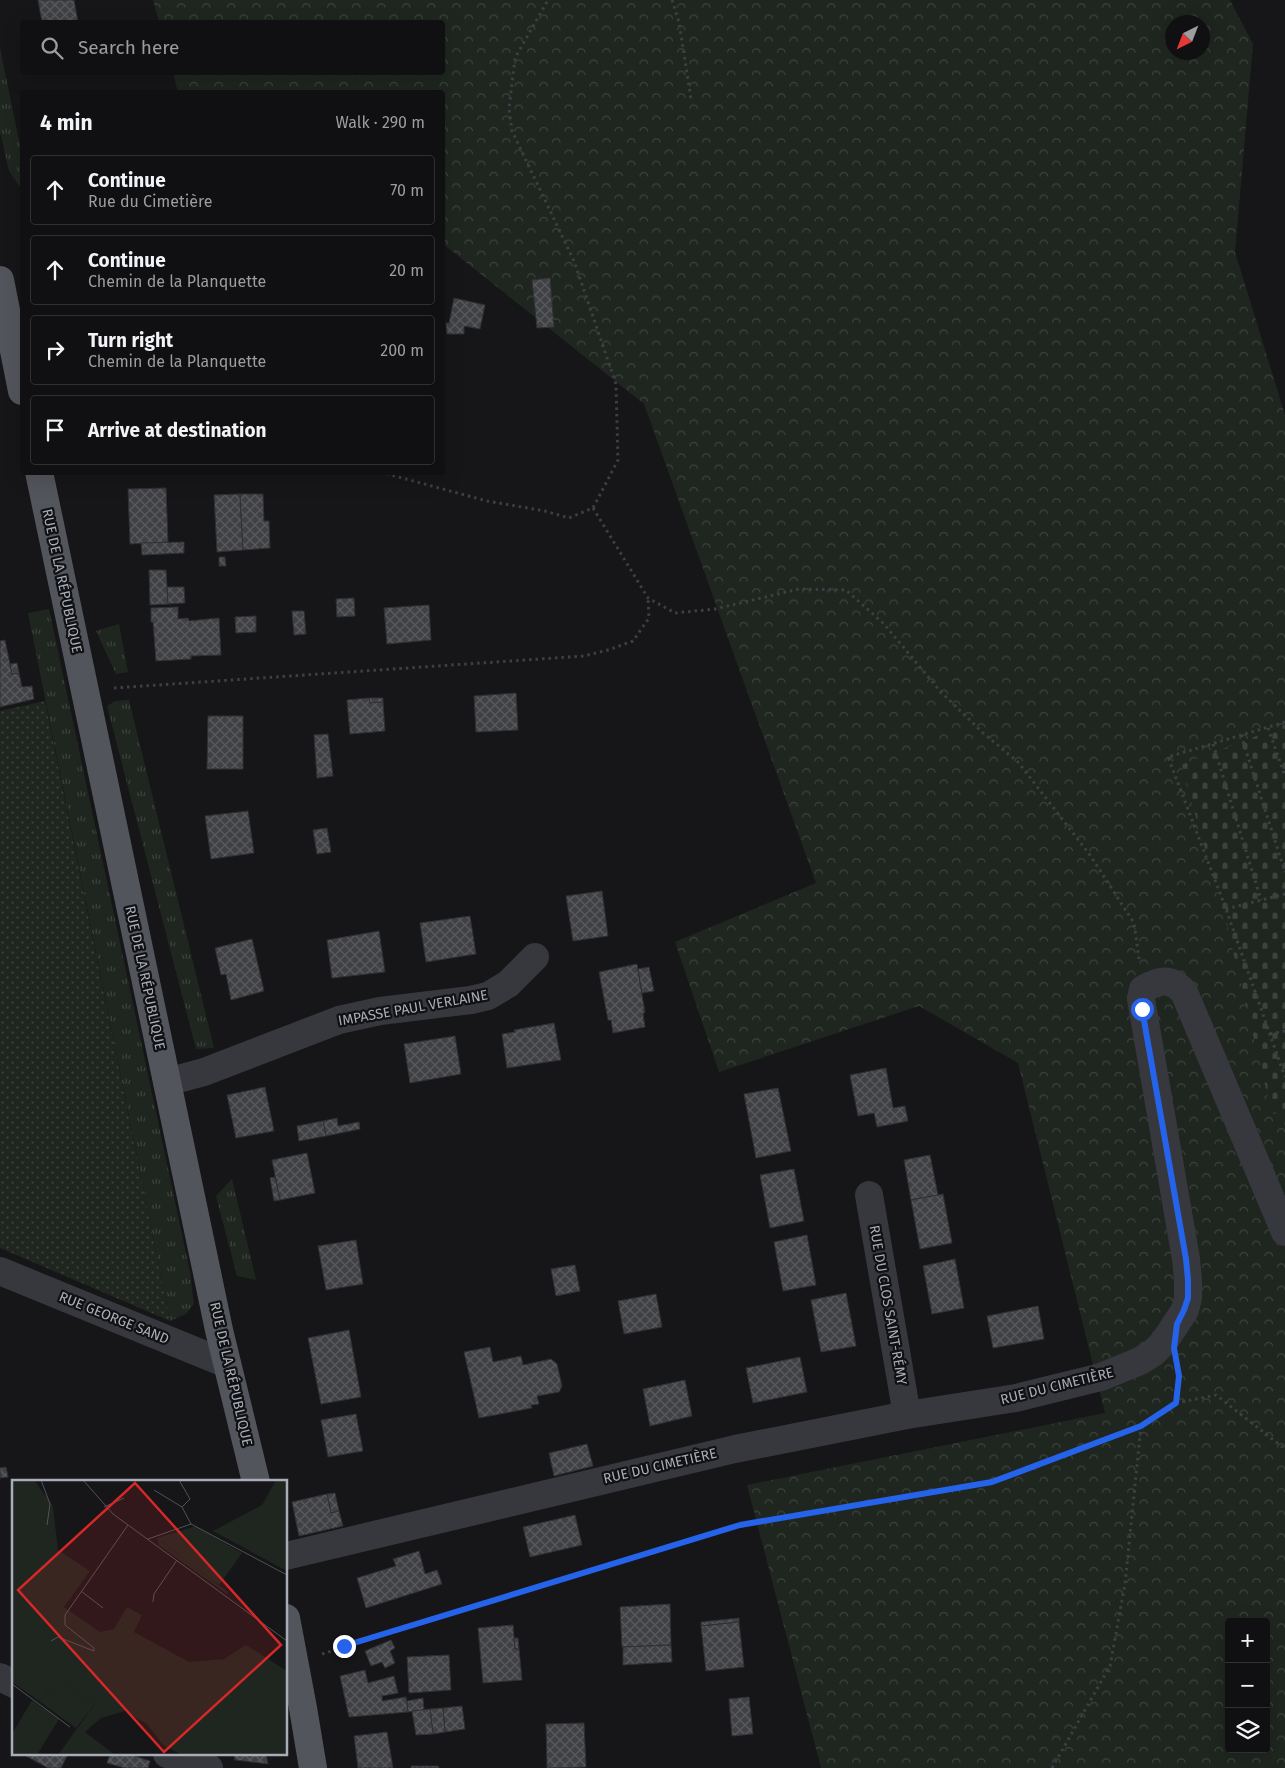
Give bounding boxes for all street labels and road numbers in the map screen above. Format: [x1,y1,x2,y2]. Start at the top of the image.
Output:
street label: RUE DE LA RÉPUBLIQUE [38,507,87,655]
street label: RUE DE LA RÉPUBLIQUE [121,904,170,1052]
street label: IMPASSE PAUL VERLAINE [337,986,489,1030]
street label: RUE DU CLOS SAINT-RÉMY [866,1224,911,1386]
street label: RUE GEORGE SAND [56,1288,172,1348]
street label: RUE DE LA RÉPUBLIQUE [206,1300,257,1448]
street label: RUE DU CIMETIÈRE [998,1363,1115,1408]
street label: RUE DU CIMETIÈRE [601,1444,718,1487]

